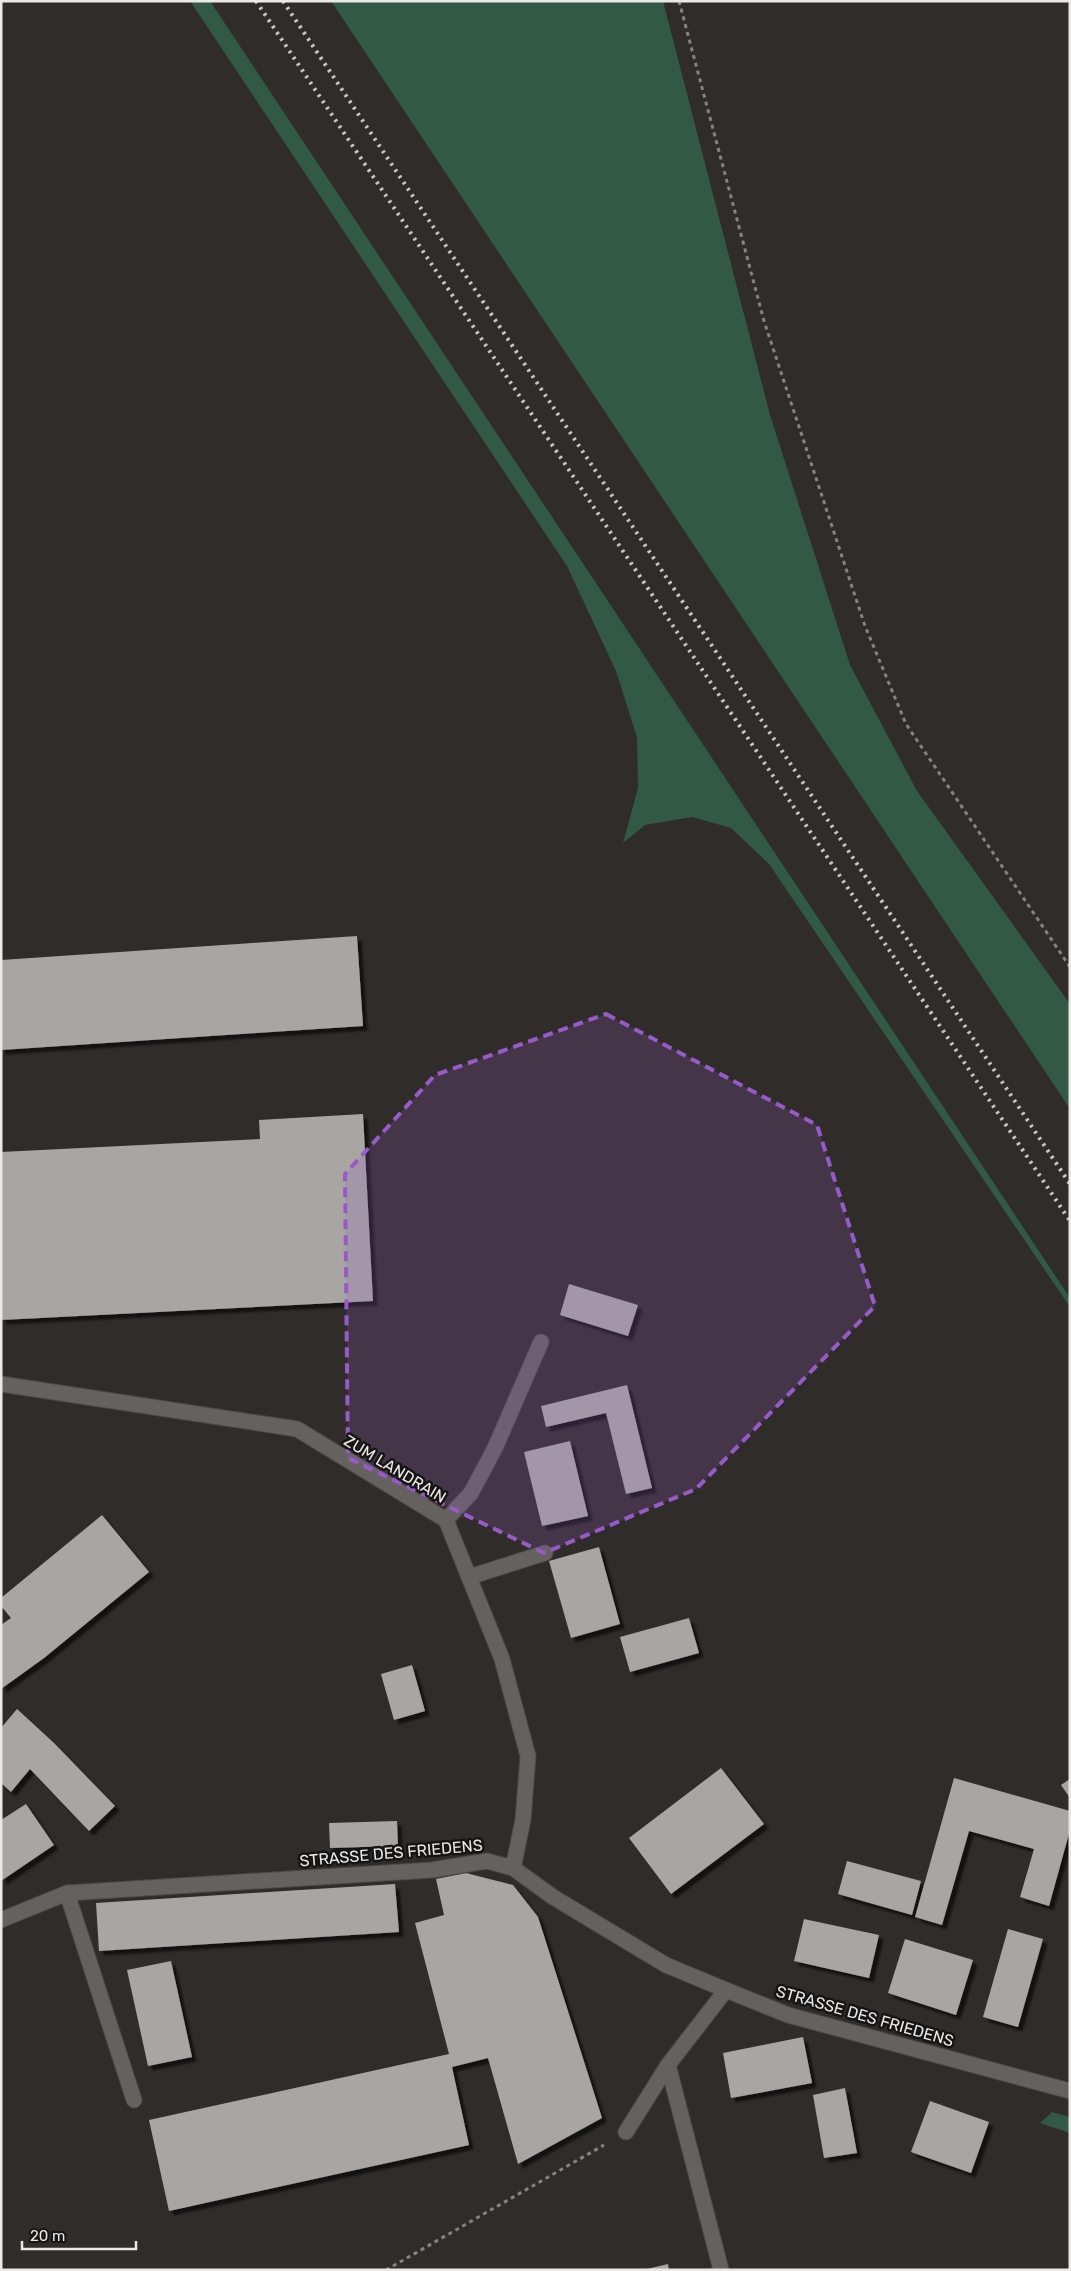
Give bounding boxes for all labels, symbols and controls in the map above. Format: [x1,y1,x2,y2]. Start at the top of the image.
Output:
street label: ZUM LANDRAIN [340,1431,450,1507]
street label: STRASSE DES FRIEDENS [299,1836,483,1870]
street label: STRASSE DES FRIEDENS [774,1982,956,2050]
scale bar [22,2218,136,2250]
text: 20 m [30,2227,65,2245]

